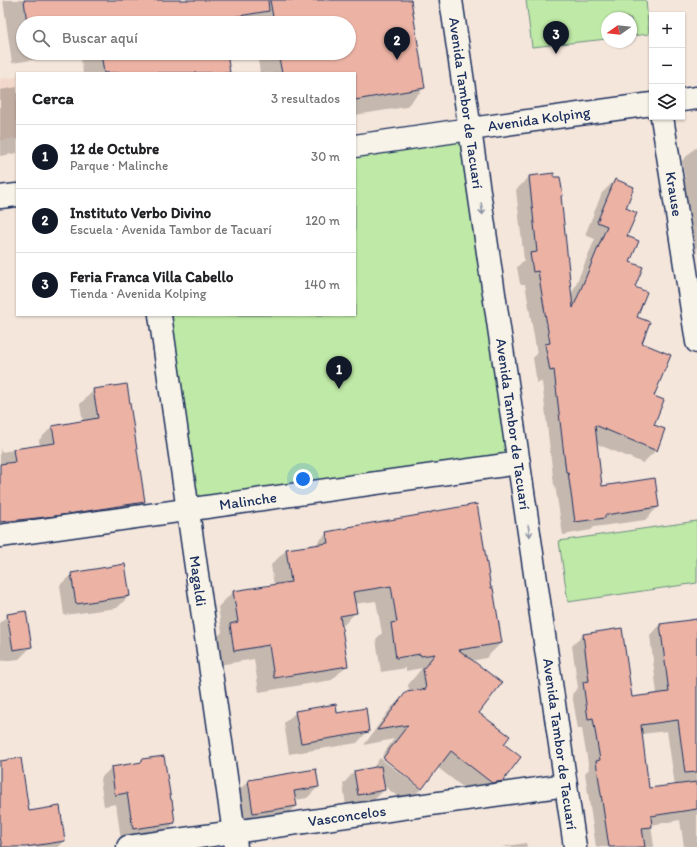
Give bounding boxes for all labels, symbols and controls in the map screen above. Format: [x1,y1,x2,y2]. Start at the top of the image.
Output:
north arrow [601,12,637,48]
map controls [649,12,685,120]
button: + [649,12,685,48]
search box [16,16,356,60]
street label: Avenida Tambor de Tacuarí [445,16,487,190]
pin: 3 [543,21,569,54]
icon: search [30,27,52,49]
pin: 2 [384,27,410,60]
text: Buscar aquí [62,29,138,47]
button: − [649,48,685,84]
button: layers [649,84,685,120]
text: Cerca [32,88,74,108]
text: 3 resultados [271,91,340,106]
street label: Avenida Kolping [486,103,592,135]
text: 12 de Octubre [70,140,159,158]
text: 1 [42,149,48,164]
text: 30 m [311,149,340,164]
text: Parque · Malinche [70,158,168,173]
street label: Krause [662,170,686,218]
one-way arrow [478,202,486,215]
text: Instituto Verbo Divino [70,204,211,222]
text: 2 [42,213,48,228]
text: 120 m [305,213,340,228]
text: Escuela · Avenida Tambor de Tacuarí [70,222,272,237]
text: Feria Franca Villa Cabello [70,268,233,286]
text: 3 [41,277,49,292]
text: 140 m [304,277,340,292]
text: Tienda · Avenida Kolping [70,286,207,301]
street label: Avenida Tambor de Tacuarí [492,337,534,511]
pin: 1 [326,356,352,389]
your location [293,469,313,489]
street label: Malinche [218,488,278,514]
one-way arrow [525,524,533,537]
street label: Magaldi [186,555,210,607]
street label: Avenida Tambor de Tacuarí [539,657,581,831]
street label: Vasconcelos [307,802,387,830]

